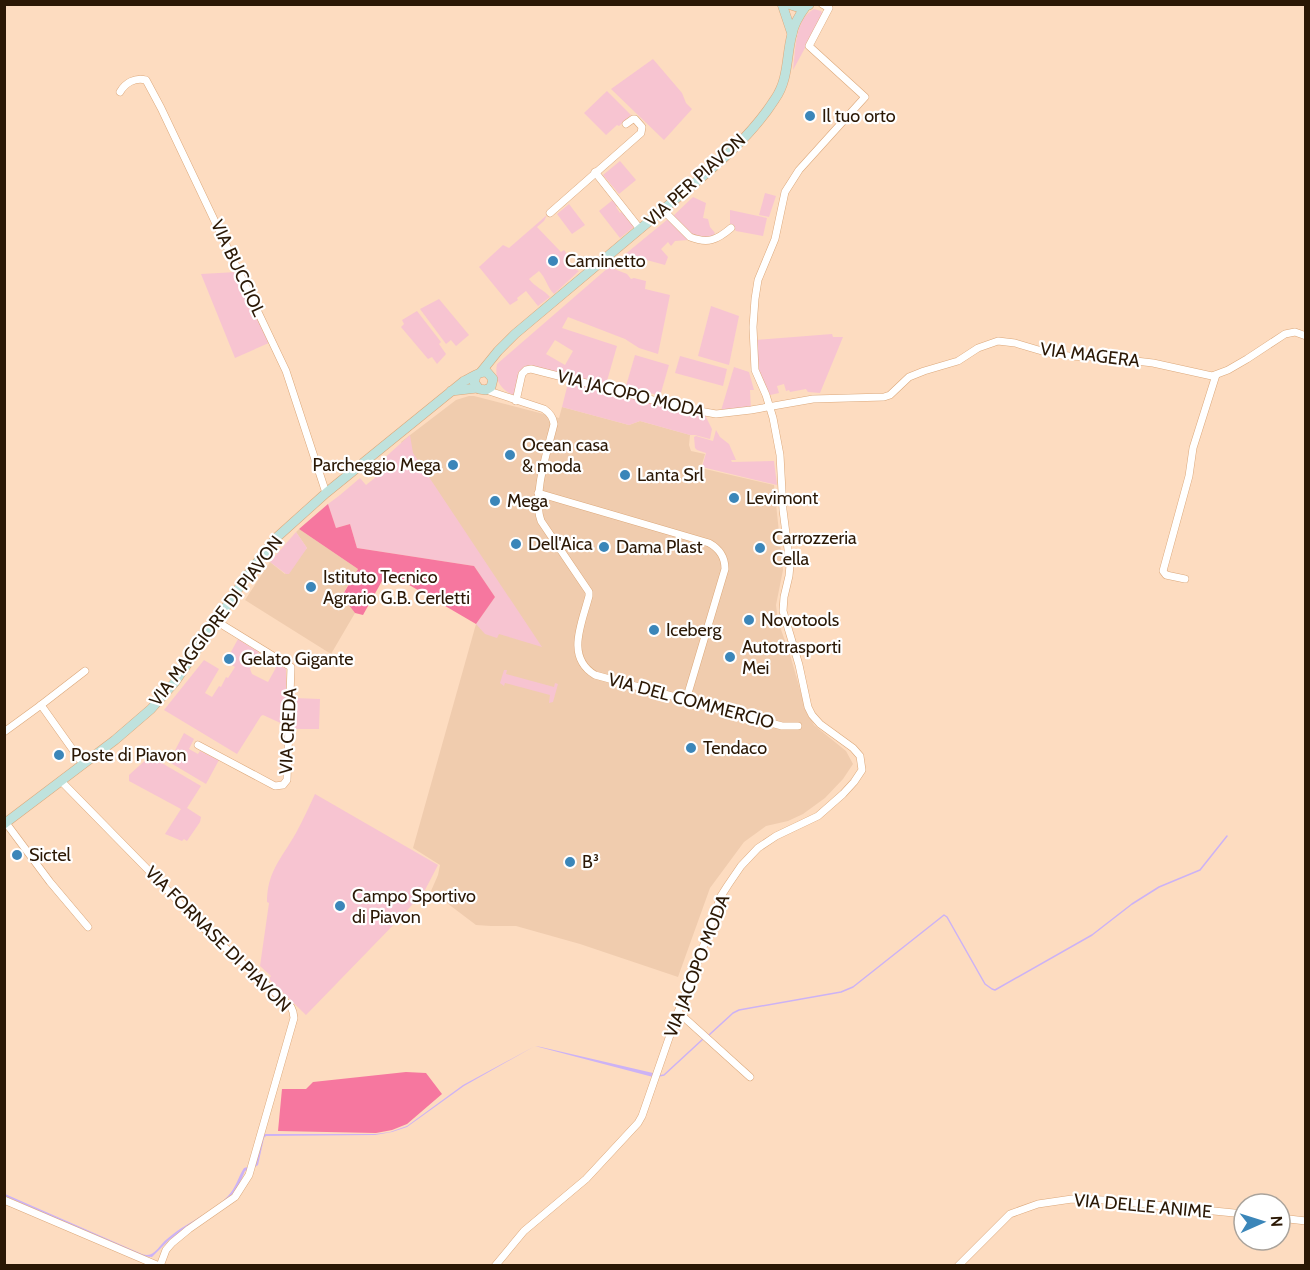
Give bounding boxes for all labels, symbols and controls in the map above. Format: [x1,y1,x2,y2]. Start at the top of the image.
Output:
place label: Il tuo orto [822,105,896,127]
marker: Il tuo orto [803,109,817,123]
street label: VIA PER PIAVON [640,129,750,231]
street label: VIA BUCCIOL [206,216,270,320]
place label: Caminetto [565,250,646,272]
marker: Caminetto [546,254,560,268]
street label: VIA MAGERA [1039,338,1141,372]
street label: VIA JACOPO MODA [555,365,707,423]
place label: Ocean casa & moda [522,434,609,477]
marker: Ocean casa & moda [503,448,517,462]
place label: Parcheggio Mega [312,454,441,476]
marker: Parcheggio Mega [446,458,460,472]
place label: Lanta Srl [637,464,704,486]
marker: Lanta Srl [618,468,632,482]
place label: Levimont [746,487,818,509]
place label: Mega [507,490,549,512]
marker: Levimont [727,491,741,505]
marker: Mega [488,494,502,508]
place label: Carrozzeria Cella [772,527,857,570]
street label: VIA MAGGIORE DI PIAVON [145,531,287,711]
place label: Dell'Aica [528,533,593,555]
place label: Dama Plast [616,536,703,558]
marker: Dell'Aica [509,537,523,551]
marker: Dama Plast [597,540,611,554]
marker: Carrozzeria Cella [753,541,767,555]
place label: Istituto Tecnico Agrario G.B. Cerletti [323,566,470,609]
marker: Istituto Tecnico Agrario G.B. Cerletti [304,580,318,594]
place label: Novotools [761,609,839,631]
marker: Novotools [742,613,756,627]
place label: Iceberg [666,619,722,641]
marker: Iceberg [647,623,661,637]
place label: Autotrasporti Mei [742,636,841,679]
place label: Gelato Gigante [241,648,353,670]
marker: Autotrasporti Mei [723,650,737,664]
marker: Gelato Gigante [222,652,236,666]
street label: VIA DEL COMMERCIO [606,668,777,734]
street label: VIA CREDA [275,687,301,775]
place label: Tendaco [703,737,767,759]
marker: Tendaco [684,741,698,755]
place label: Poste di Piavon [71,744,187,766]
marker: Poste di Piavon [52,748,66,762]
place label: Sictel [29,844,72,866]
marker: Sictel [10,848,24,862]
place label: B³ [582,851,599,873]
marker: B³ [563,855,577,869]
street label: VIA FORNASE DI PIAVON [141,862,295,1016]
place label: Campo Sportivo di Piavon [352,885,476,928]
street label: VIA JACOPO MODA [660,891,734,1041]
marker: Campo Sportivo di Piavon [333,899,347,913]
street label: VIA DELLE ANIME [1073,1189,1213,1223]
north arrow [1232,1192,1292,1252]
text: N [1267,1215,1286,1227]

